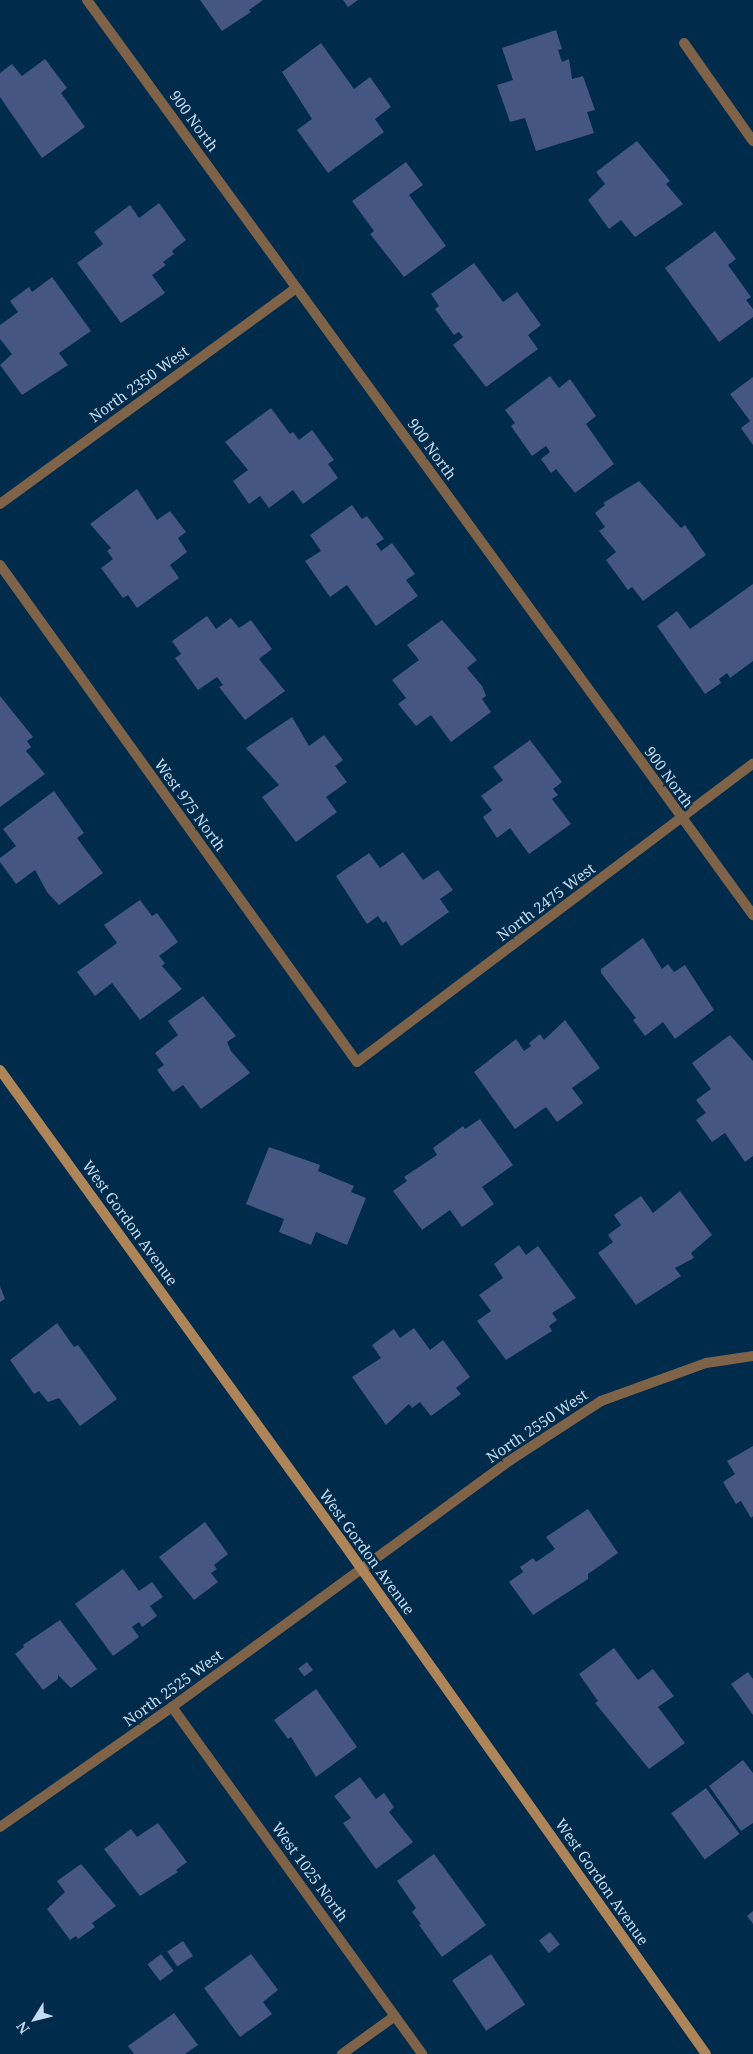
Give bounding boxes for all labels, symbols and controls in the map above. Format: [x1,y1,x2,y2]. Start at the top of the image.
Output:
street label: 900 North [166,87,222,155]
street label: North 2350 West [86,342,192,426]
street label: 900 North [404,415,460,483]
street label: 900 North [641,743,697,811]
street label: West 975 North [150,755,230,855]
street label: North 2475 West [493,859,599,945]
street label: West Gordon Avenue [79,1157,181,1289]
street label: North 2550 West [483,1385,591,1467]
street label: West Gordon Avenue [316,1486,418,1618]
street label: North 2525 West [120,1646,226,1730]
street label: West Gordon Avenue [552,1815,652,1949]
street label: West 1025 North [268,1819,352,1925]
north arrow [10,1994,60,2044]
text: N [12,2018,33,2038]

